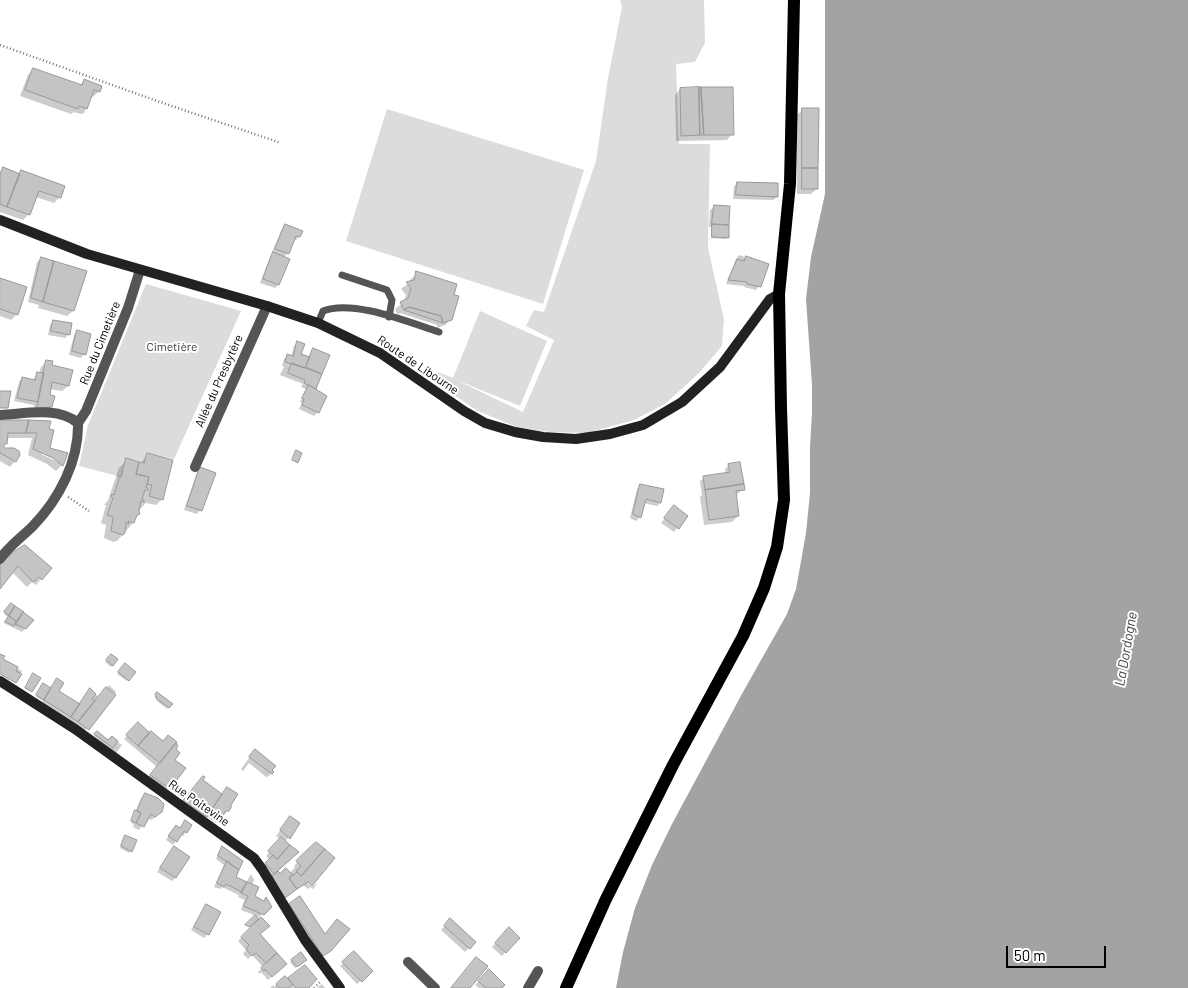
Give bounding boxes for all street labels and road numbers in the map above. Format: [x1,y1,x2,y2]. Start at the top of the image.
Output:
street label: Rue du Cimetière [77,299,123,387]
street label: Allée du Presbytère [192,332,246,430]
street label: Route de Libourne [375,332,461,398]
street label: Rue Poitevine [166,777,232,829]

